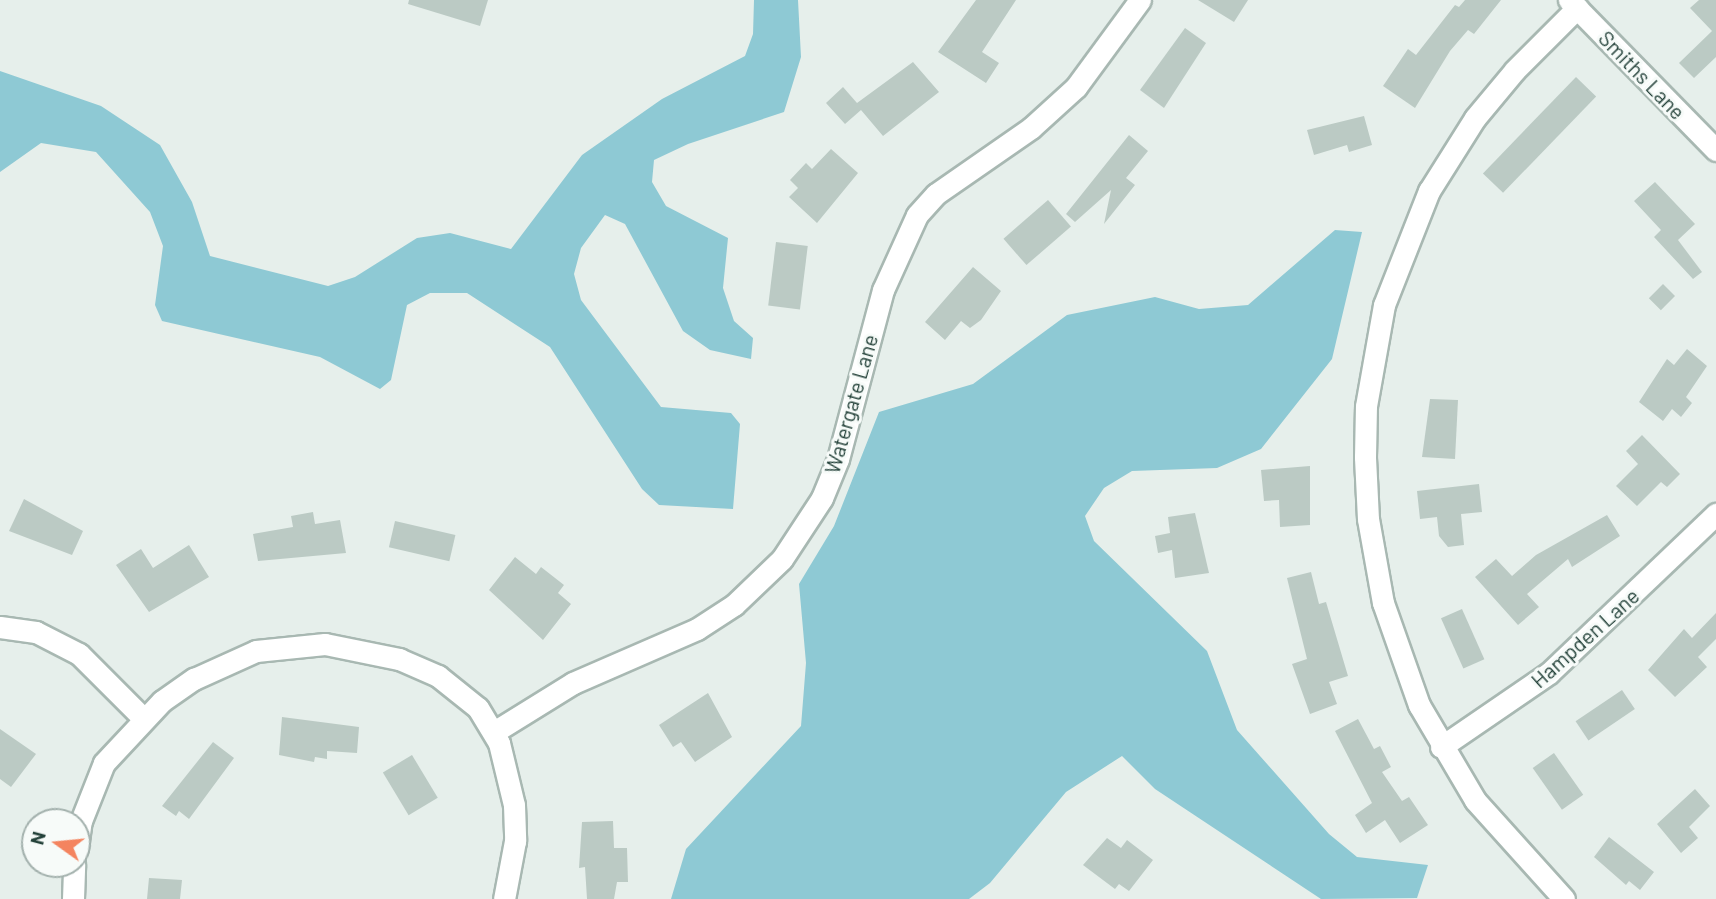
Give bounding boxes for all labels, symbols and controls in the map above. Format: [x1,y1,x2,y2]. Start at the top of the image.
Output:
street label: Smiths Lane [1594,26,1690,124]
street label: Watergate Lane [819,331,883,477]
street label: Hampden Lane [1526,583,1644,693]
north arrow [21,808,91,878]
text: N [24,829,50,847]

